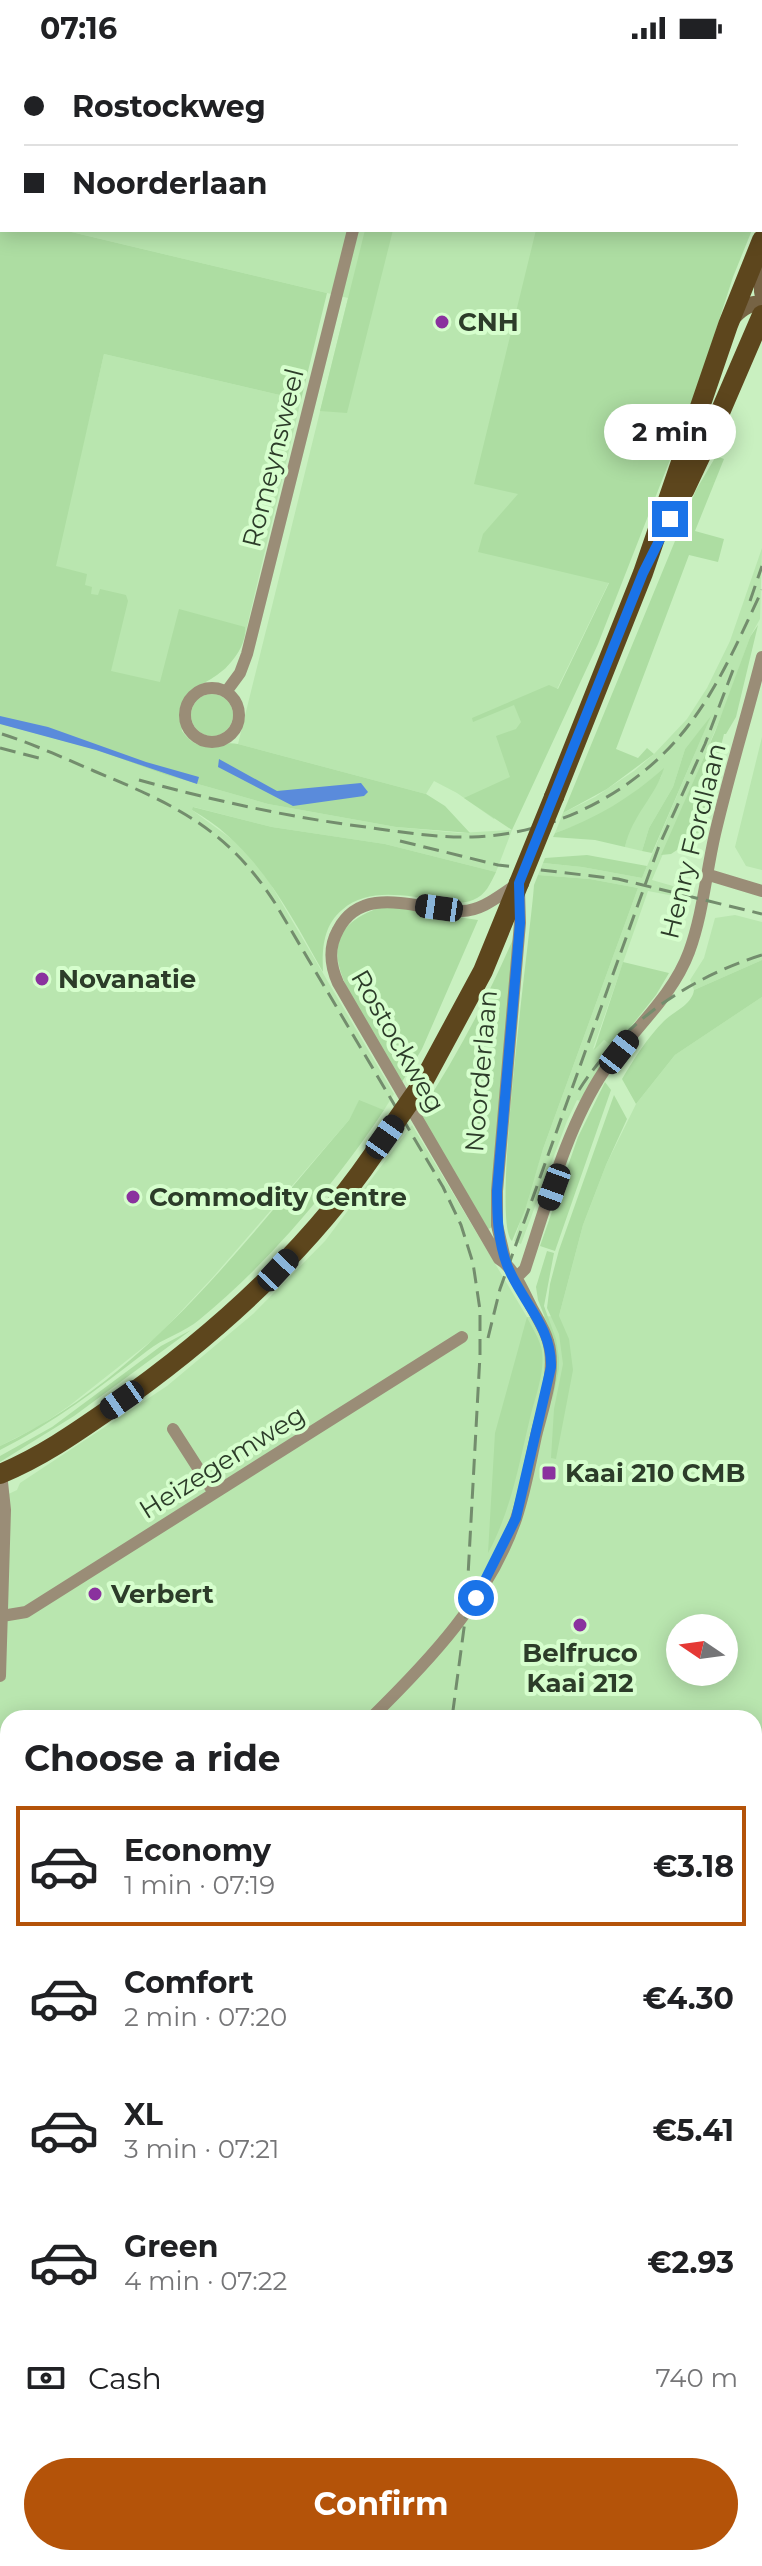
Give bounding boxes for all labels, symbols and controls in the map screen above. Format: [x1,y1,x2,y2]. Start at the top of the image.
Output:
text: 07:16 [40,10,117,47]
text: Rostockweg [72,88,266,125]
text: Noorderlaan [72,165,268,202]
place label: CNH [458,306,519,338]
marker: CNH [433,313,451,331]
street label: Romeynsweel [235,365,311,551]
callout: 2 min [604,403,736,459]
text: 2 min [632,416,708,448]
route end [652,501,688,537]
street label: Henry Fordlaan [653,740,733,942]
car [414,893,464,923]
place label: Novanatie [58,963,196,995]
street label: Rostockweg [344,964,452,1118]
marker: Novanatie [33,970,51,988]
street label: Noorderlaan [458,989,504,1153]
car [595,1026,643,1078]
car [361,1110,409,1164]
car [535,1160,573,1214]
place label: Commodity Centre [149,1181,407,1213]
marker: Commodity Centre [124,1188,142,1206]
car [253,1244,303,1296]
car [95,1376,149,1424]
street label: Heizegemweg [133,1398,311,1526]
place label: Kaai 210 CMB [565,1457,745,1489]
marker: Kaai 210 CMB [540,1464,558,1482]
place label: Verbert [110,1578,214,1610]
route start [458,1580,494,1616]
marker: Verbert [86,1585,104,1603]
north arrow [666,1614,738,1686]
map controls [666,1614,738,1686]
marker: Belfruco Kaai 212 [571,1616,589,1634]
place label: Belfruco Kaai 212 [522,1637,638,1699]
text: Choose a ride [24,1736,281,1780]
icon: car [28,1830,100,1902]
text: Economy [124,1832,271,1869]
text: €3.18 [653,1848,734,1885]
text: 1 min · 07:19 [124,1869,275,1901]
icon: car [28,1962,100,2034]
text: Comfort [124,1964,254,2001]
text: €4.30 [643,1980,734,2017]
text: 2 min · 07:20 [124,2001,287,2033]
icon: car [28,2094,100,2166]
text: XL [124,2096,163,2133]
text: €5.41 [653,2112,734,2149]
text: 3 min · 07:21 [124,2133,279,2165]
icon: car [28,2226,100,2298]
text: Green [124,2228,218,2265]
text: €2.93 [647,2244,734,2281]
text: 4 min · 07:22 [124,2265,287,2297]
icon: cash [24,2356,68,2400]
text: Cash [88,2360,162,2397]
text: 740 m [656,2362,738,2394]
button: Confirm [24,2458,738,2550]

